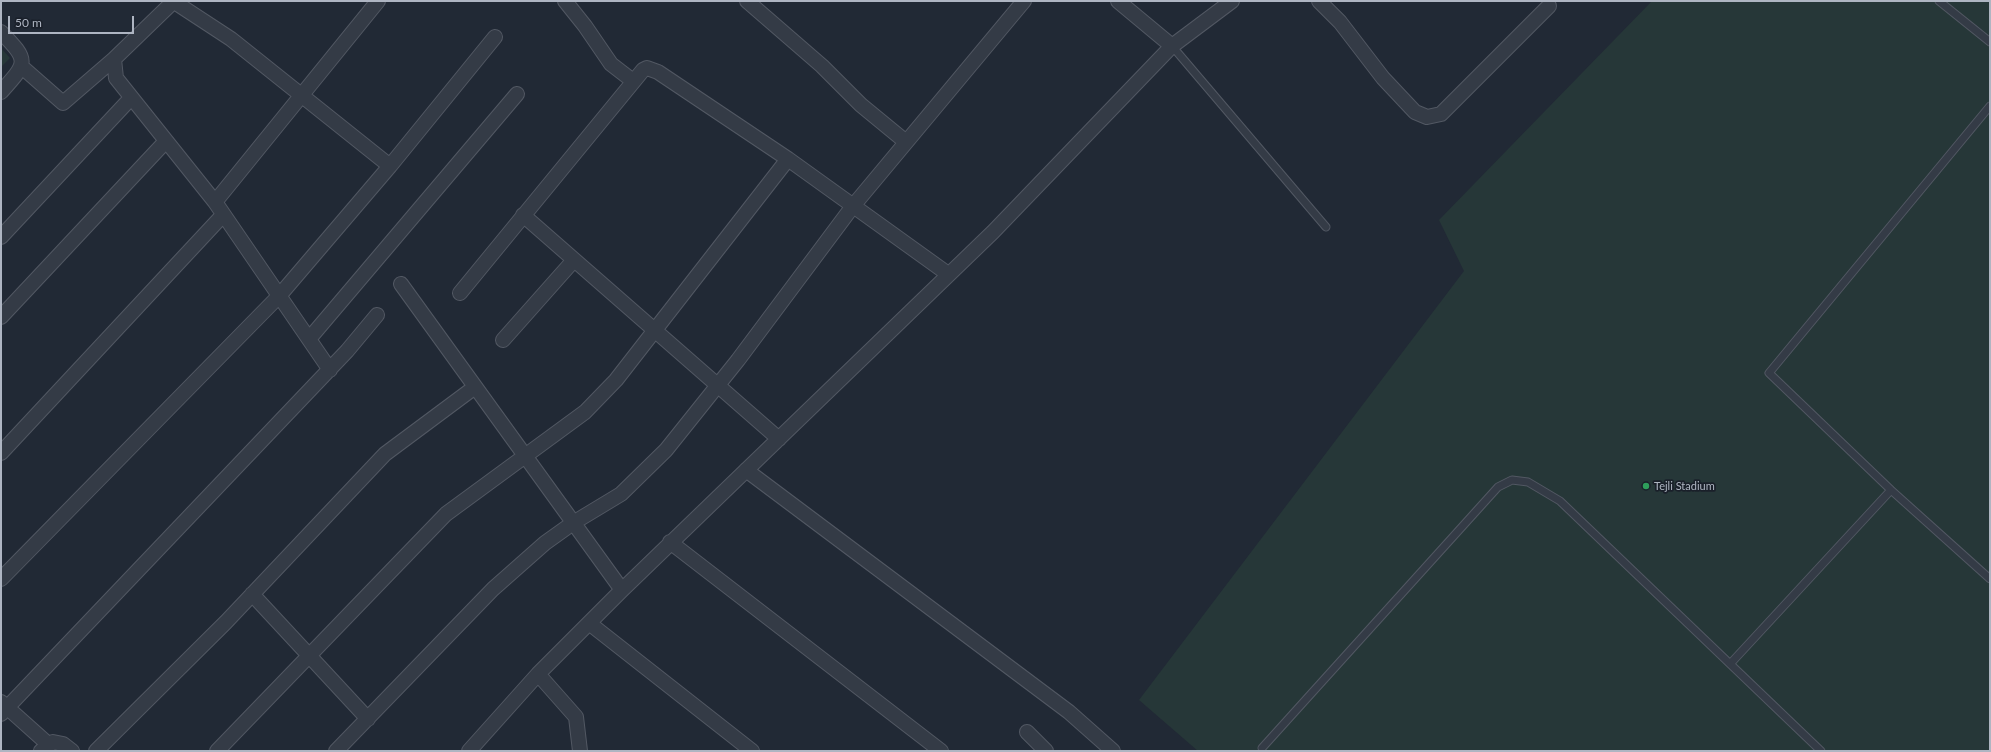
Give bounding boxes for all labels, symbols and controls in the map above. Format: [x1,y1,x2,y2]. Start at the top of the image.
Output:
scale bar [10,8,136,34]
text: 50 m [15,15,42,30]
place label: Tejli Stadium [1654,479,1715,493]
marker: Tejli Stadium [1641,481,1651,491]

